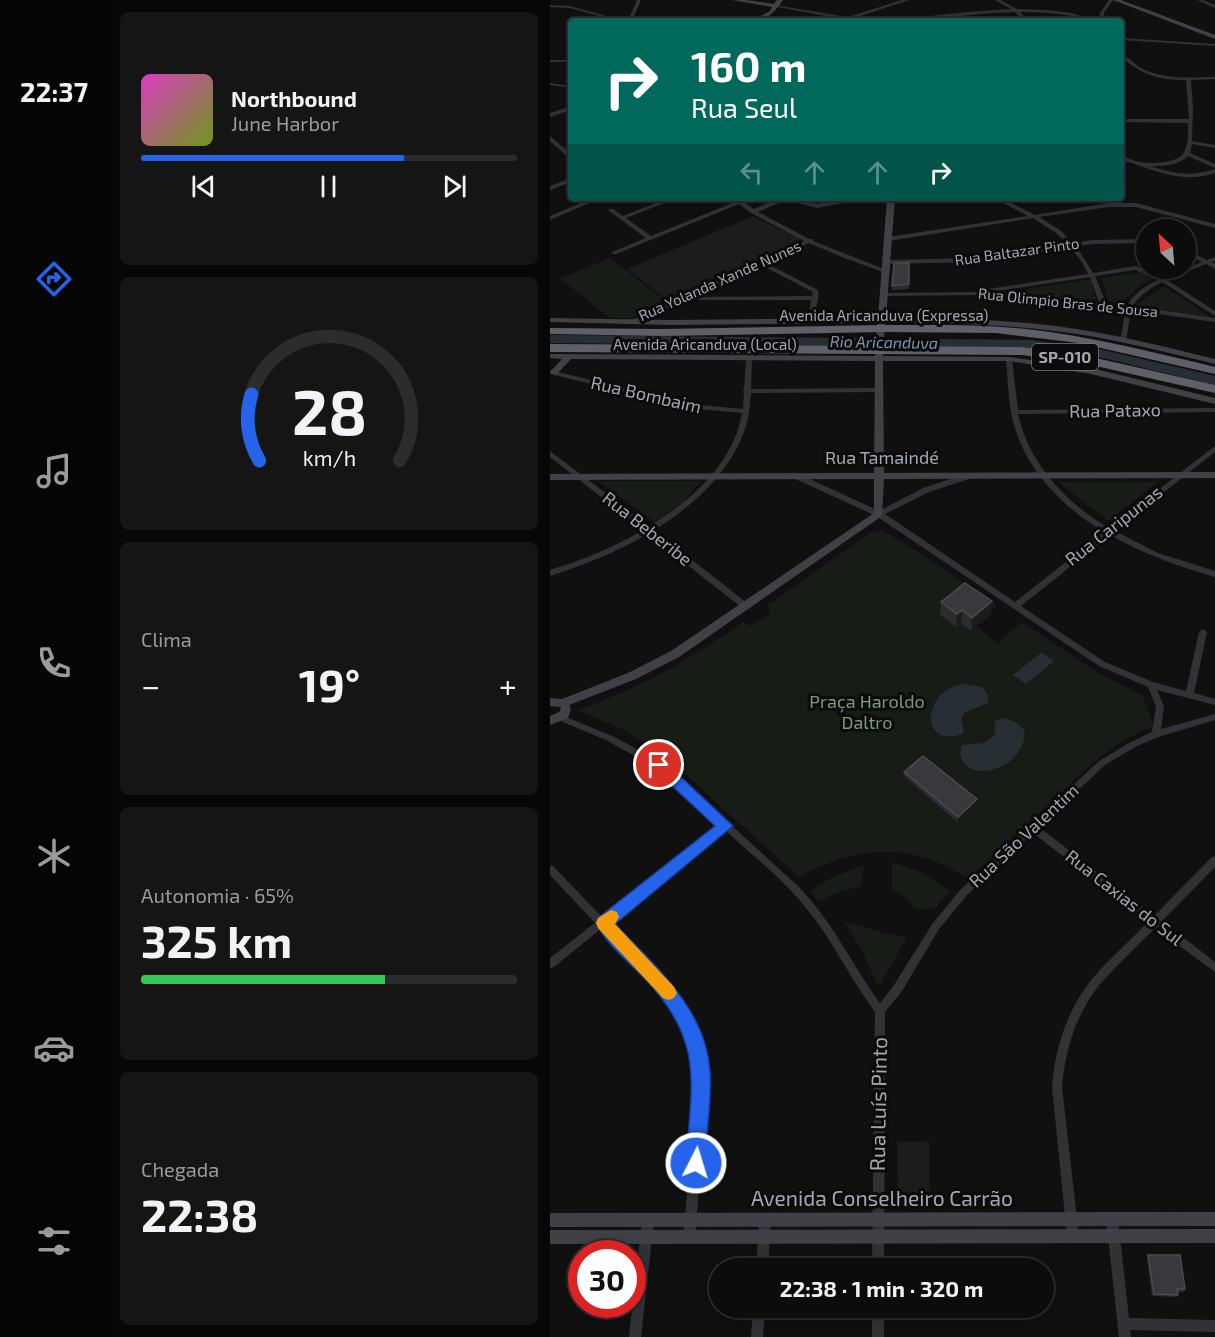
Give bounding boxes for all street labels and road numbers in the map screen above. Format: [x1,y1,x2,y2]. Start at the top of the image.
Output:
street label: Rua Baltazar Pinto [953,233,1080,269]
street label: Rua Yolanda Xande Nunes [635,236,804,324]
street label: Rua Olimpio Bras de Sousa [977,284,1159,320]
street label: Avenida Aricanduva (Expressa) [780,306,989,324]
street label: Avenida Aricanduva (Local) [613,335,797,353]
road number: SP-010 [1032,344,1098,370]
street label: Rua Bombaim [589,371,704,417]
street label: Rua Pataxo [1069,398,1161,422]
street label: Rua Tamaindé [825,446,939,468]
street label: Rua Caripunas [1060,480,1166,570]
street label: Rua Beberibe [598,486,697,570]
street label: Rua São Valentim [964,779,1083,892]
street label: Rua Caxias do Sul [1062,845,1188,950]
street label: Rua Luís Pinto [864,1037,891,1171]
street label: Avenida Conselheiro Carrão [751,1185,1013,1210]

